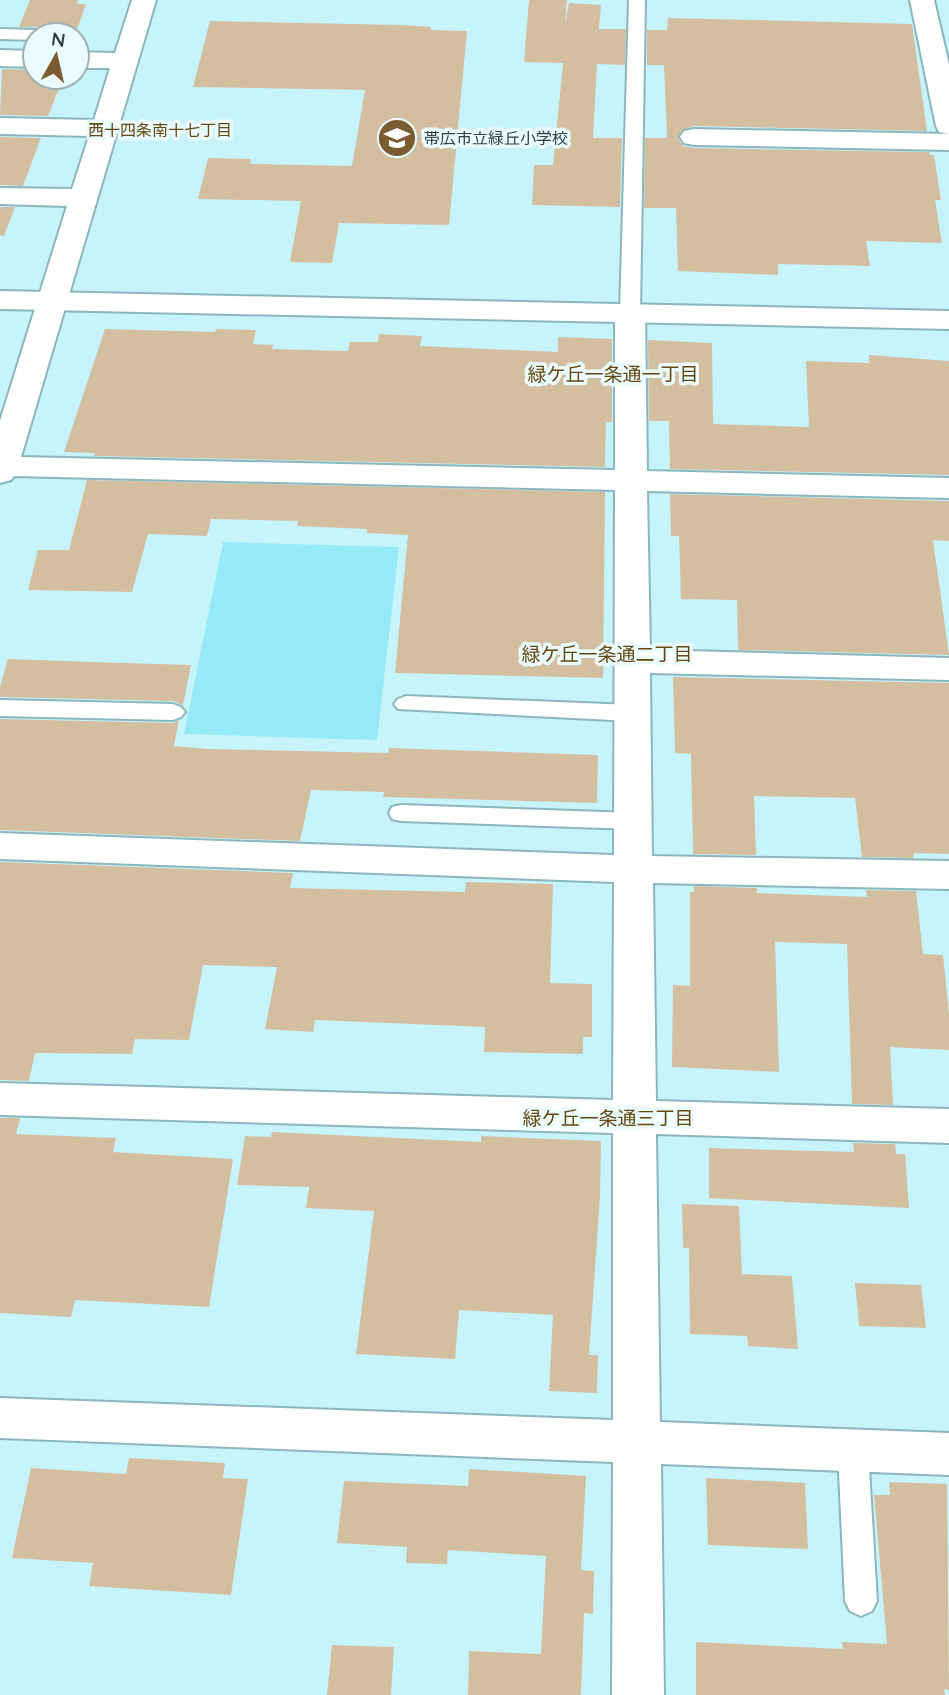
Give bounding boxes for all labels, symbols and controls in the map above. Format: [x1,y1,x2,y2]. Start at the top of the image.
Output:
north arrow [21,21,91,91]
text: N [50,26,67,52]
school or university icon: 帯広市立緑丘小学校 [376,117,418,159]
district label: 西十四条南十七丁目 [88,120,232,140]
place label: 帯広市立緑丘小学校 [424,128,568,148]
district label: 緑ケ丘一条通一丁目 [527,362,699,386]
district label: 緑ケ丘一条通二丁目 [521,642,693,666]
district label: 緑ケ丘一条通三丁目 [522,1106,694,1130]

